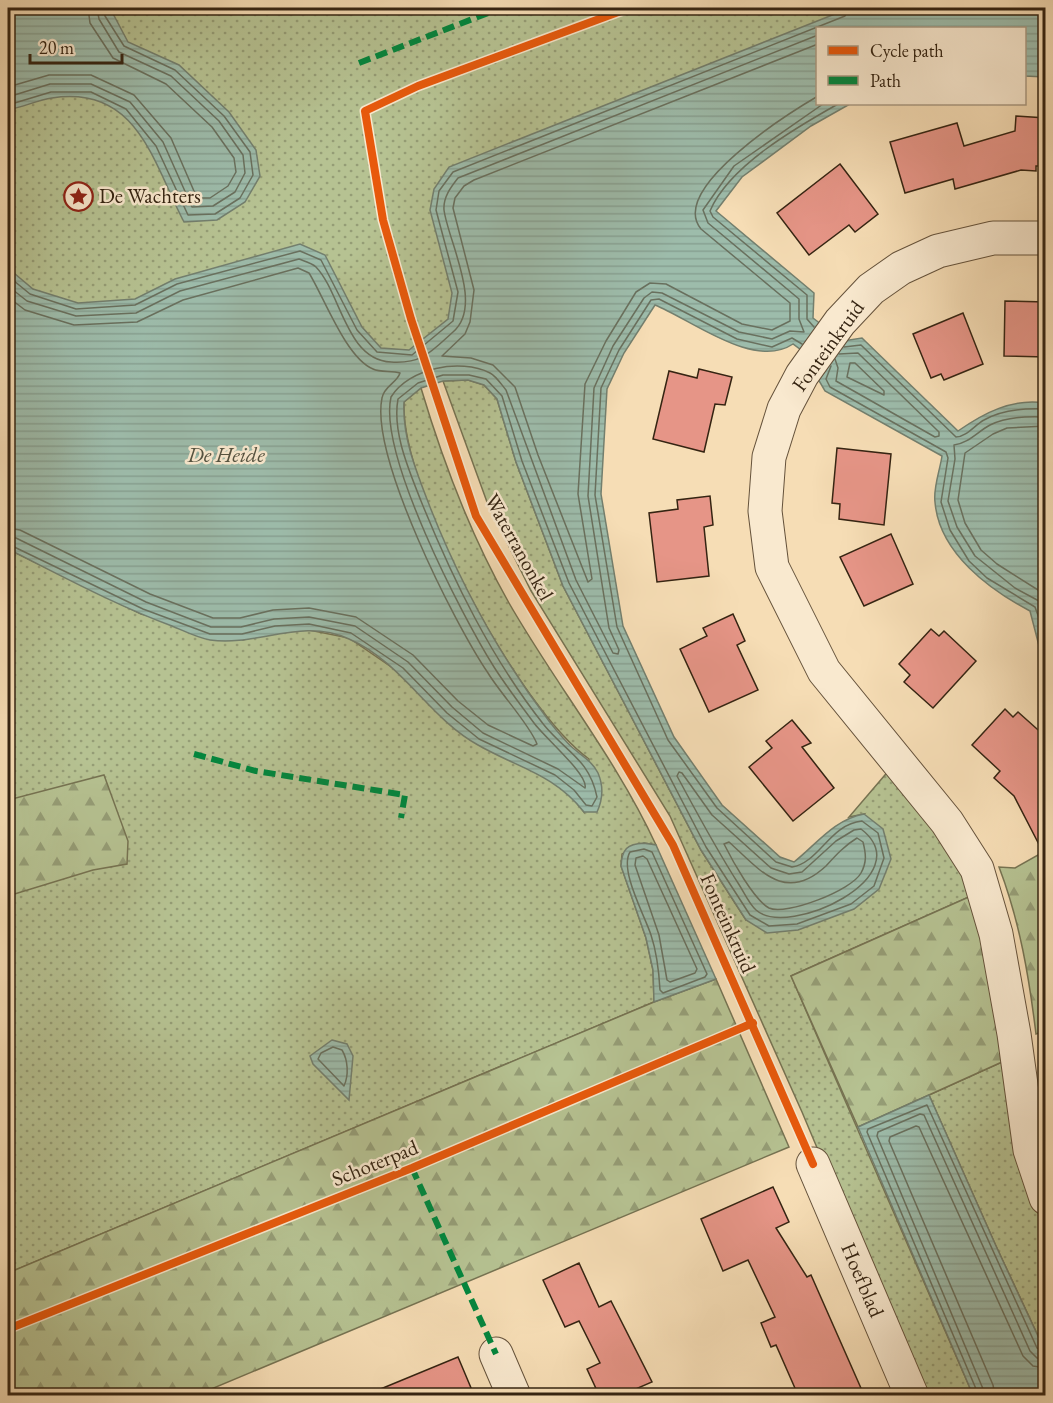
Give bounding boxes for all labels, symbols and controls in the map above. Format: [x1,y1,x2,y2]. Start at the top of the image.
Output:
scale bar [30,27,122,65]
legend [816,27,1026,105]
text: 20 m [39,36,74,59]
text: Cycle path [870,39,944,62]
text: Path [870,69,901,92]
place icon: De Wachters [62,180,94,212]
place label: De Wachters [99,182,201,209]
street label: Fonteinkruid [785,294,870,397]
water label: De Heide [186,440,265,469]
street label: Waterranonkel [479,488,560,605]
street label: Fonteinkruid [695,869,763,977]
street label: Schoterpad [328,1133,422,1192]
street label: Hoefblad [835,1238,891,1321]

